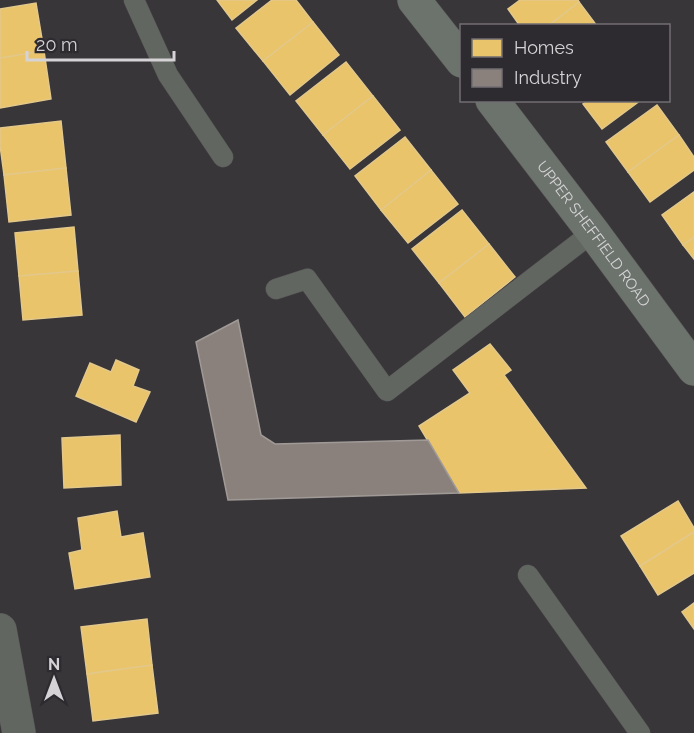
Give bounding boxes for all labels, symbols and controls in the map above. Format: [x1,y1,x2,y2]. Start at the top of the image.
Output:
scale bar [27,24,174,62]
legend [460,24,670,102]
text: 20 m [36,34,78,55]
text: Homes [514,37,574,58]
text: Industry [514,67,582,88]
street label: UPPER SHEFFIELD ROAD [533,157,654,310]
north arrow [24,649,84,709]
text: N [48,655,60,674]

